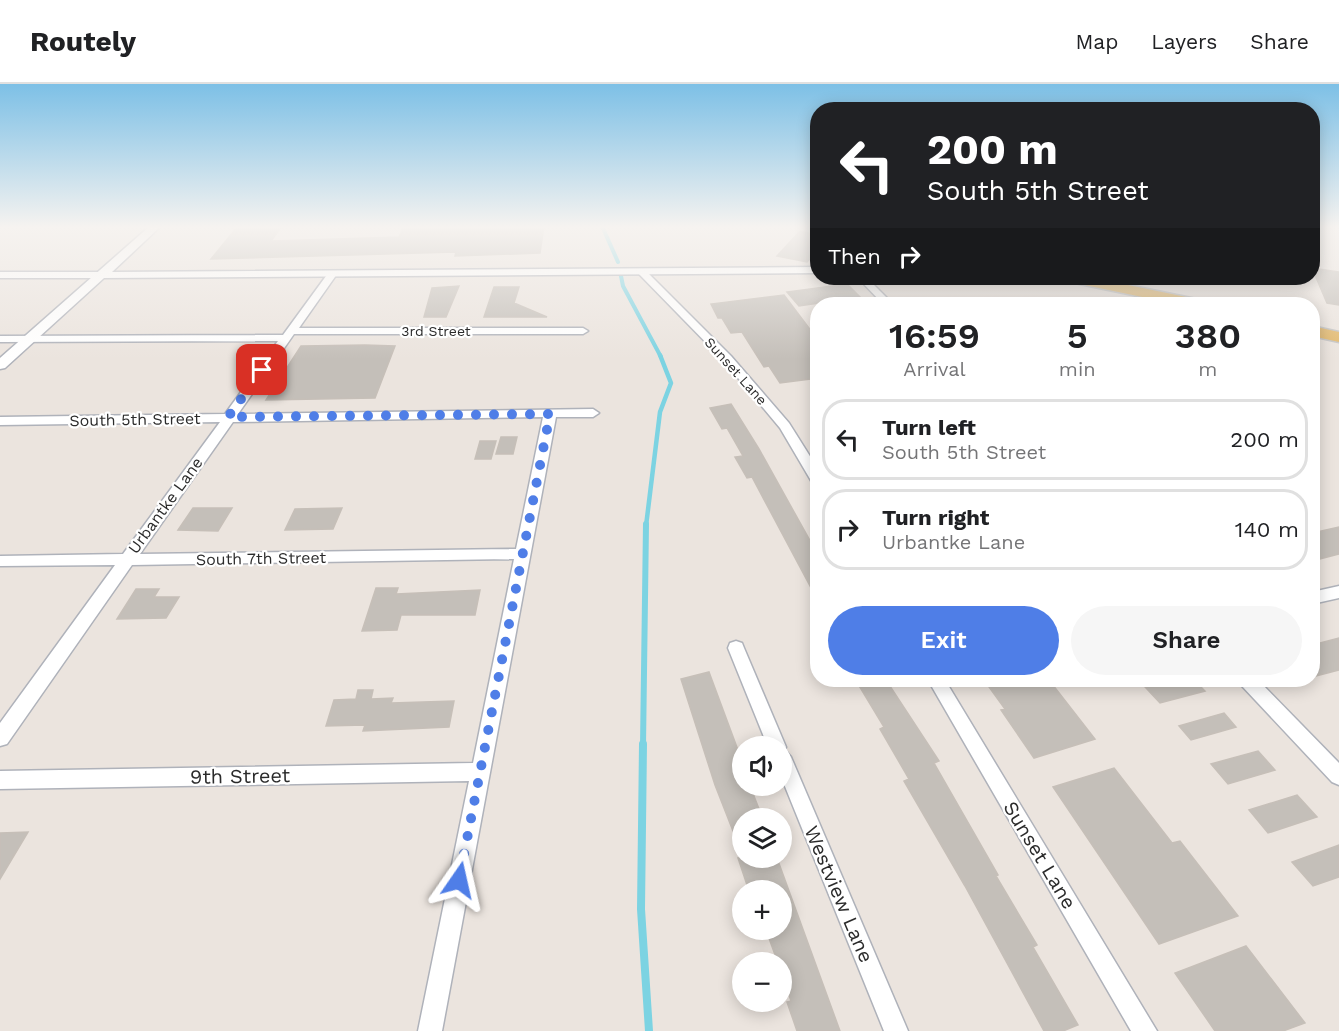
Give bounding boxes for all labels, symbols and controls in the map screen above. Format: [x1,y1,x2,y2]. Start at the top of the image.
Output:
text: Routely [30,25,136,58]
text: Map [1075,29,1118,54]
text: Layers [1151,29,1217,54]
text: Share [1250,29,1309,54]
text: 200 m [927,125,1058,174]
icon: left [828,126,906,204]
text: South 5th Street [927,175,1149,207]
icon: right [893,240,926,273]
text: Then [828,244,881,269]
text: 16:59 [889,315,980,357]
text: 5 [1067,315,1088,357]
text: 380 [1175,315,1241,357]
street label: 3rd Street [401,323,471,339]
street label: Sunset Lane [702,334,770,408]
pin [236,344,287,395]
icon: arrive [245,353,278,386]
text: Arrival [903,357,966,381]
text: min [1059,357,1096,381]
text: m [1198,357,1217,381]
street label: South 5th Street [69,409,201,430]
text: Turn left [882,415,976,440]
icon: left [831,423,864,456]
text: 200 m [1230,427,1299,452]
text: South 5th Street [882,440,1046,464]
street label: Urbantke Lane [124,453,207,557]
text: Turn right [882,505,989,530]
icon: right [831,513,864,546]
text: 140 m [1235,517,1299,542]
text: Urbantke Lane [882,530,1025,554]
street label: South 7th Street [196,548,327,569]
button: Exit [828,606,1059,675]
button: Share [1071,606,1302,675]
map controls [732,736,792,1012]
button: sound [732,736,792,796]
street label: 9th Street [190,763,291,789]
street label: Sunset Lane [998,797,1082,913]
button: layers [732,808,792,868]
street label: Westview Lane [799,822,879,966]
position arrow [427,848,491,912]
button: + [732,880,792,940]
button: − [732,952,792,1012]

